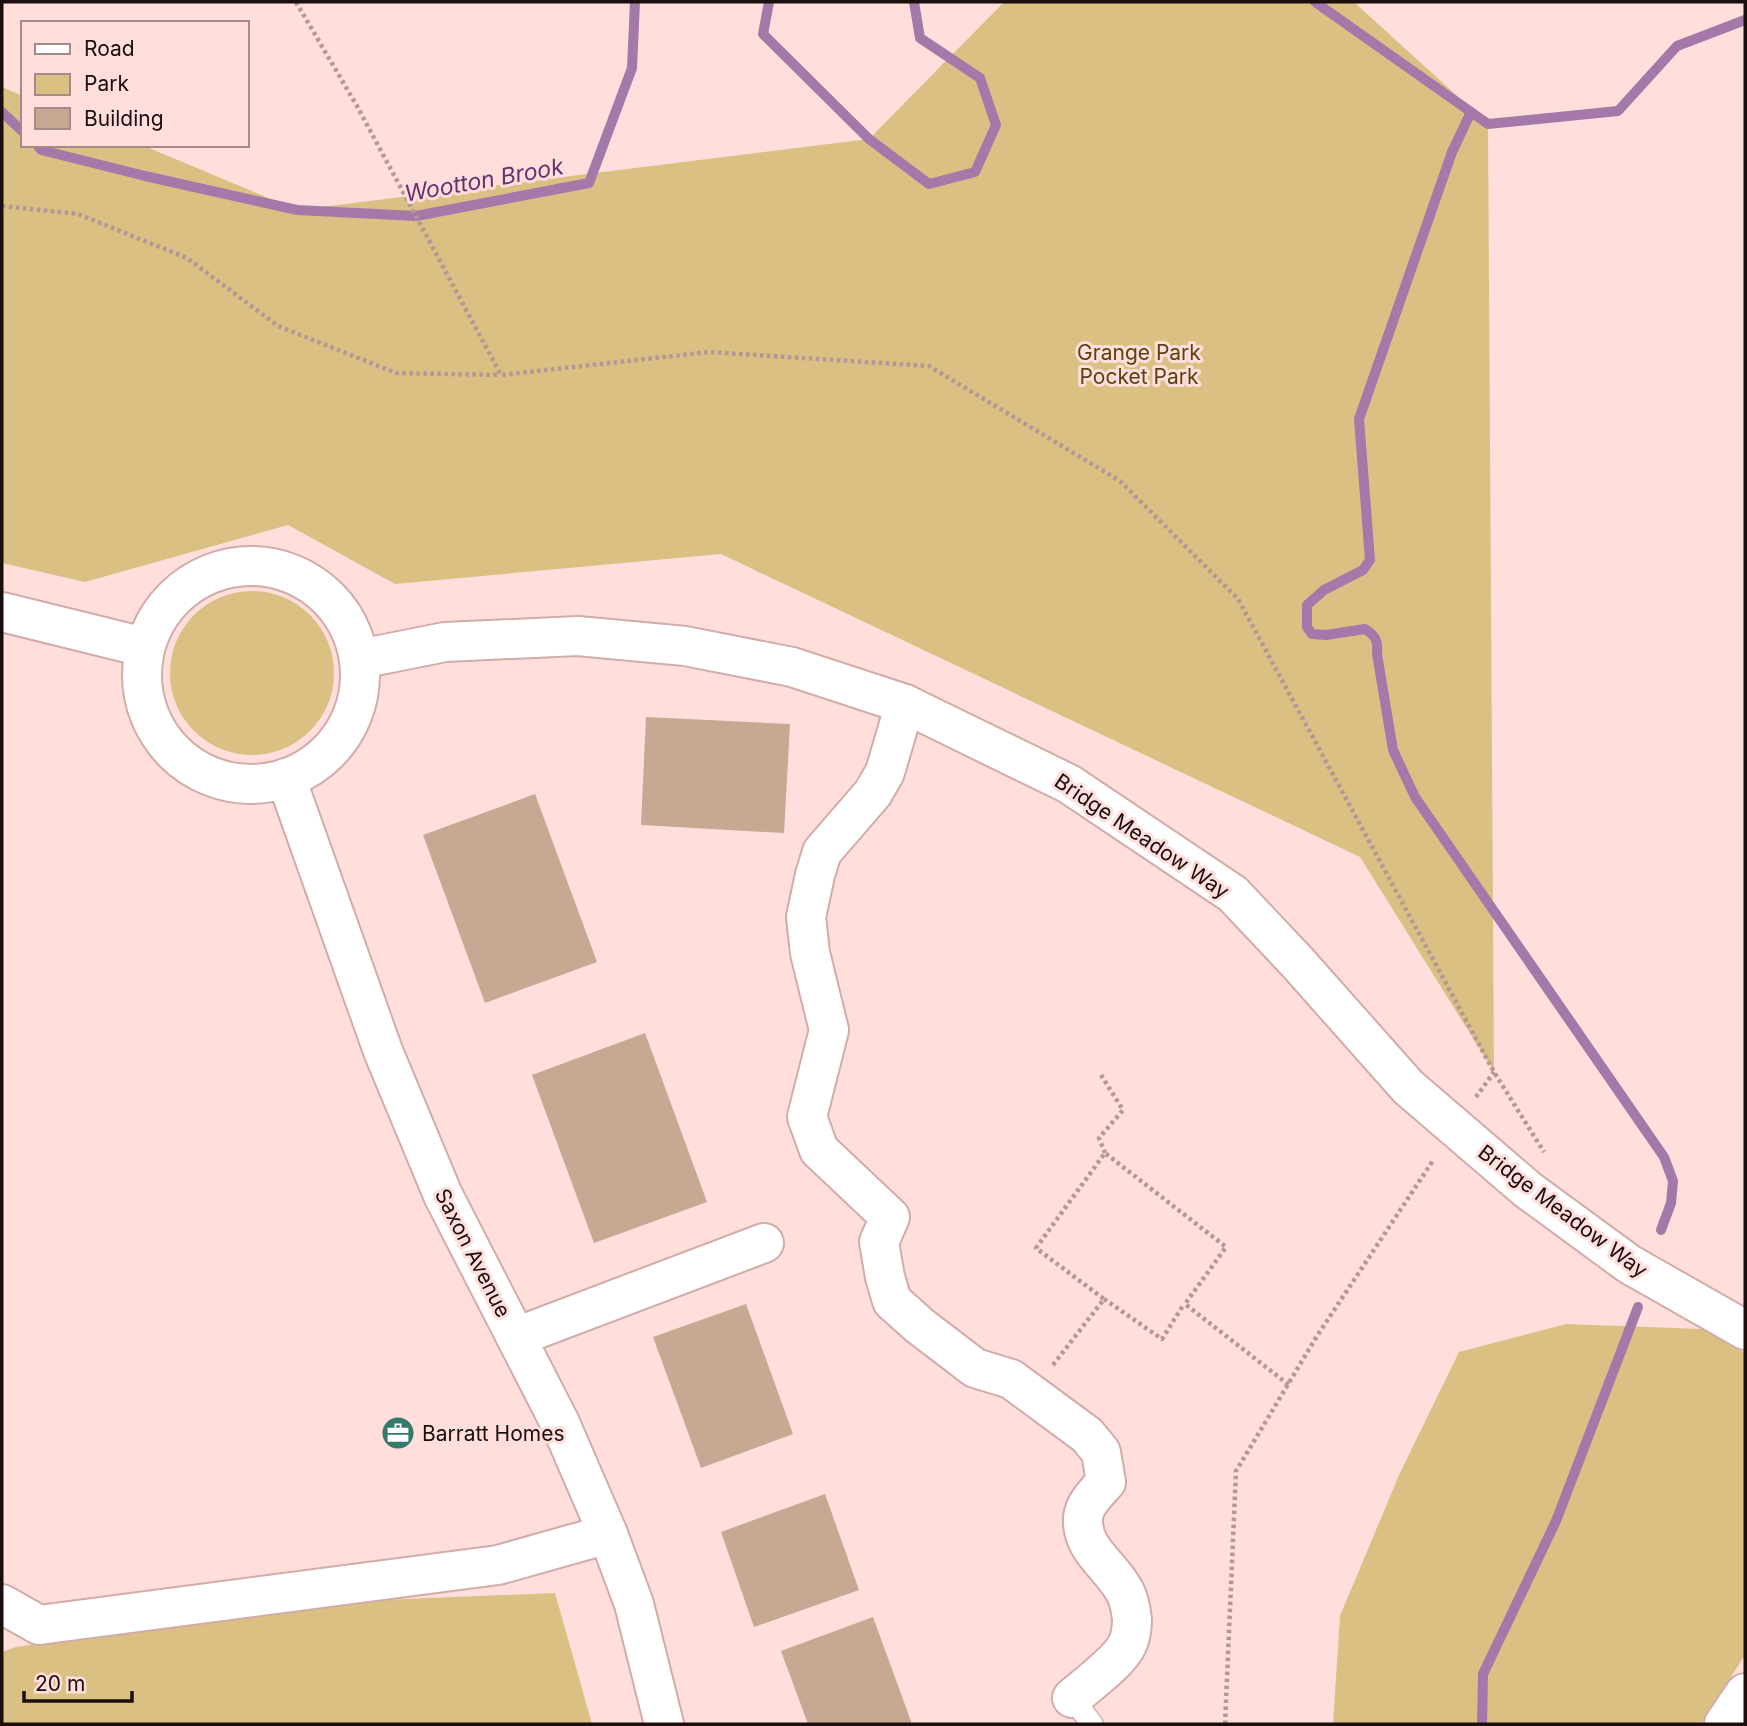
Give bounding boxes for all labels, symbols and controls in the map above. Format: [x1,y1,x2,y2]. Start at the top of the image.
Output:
legend [21,21,248,147]
text: Road [84,36,135,61]
text: Park [84,71,129,96]
text: Building [84,106,164,131]
water label: Wootton Brook [402,152,566,208]
park label: Grange Park Pocket Park [1077,340,1201,389]
street label: Bridge Meadow Way [1050,768,1234,904]
street label: Bridge Meadow Way [1474,1139,1653,1283]
street label: Saxon Avenue [430,1185,516,1321]
office icon: Barratt Homes [379,1414,417,1452]
place label: Barratt Homes [422,1421,565,1446]
scale bar [24,1660,133,1704]
text: 20 m [35,1671,85,1696]

